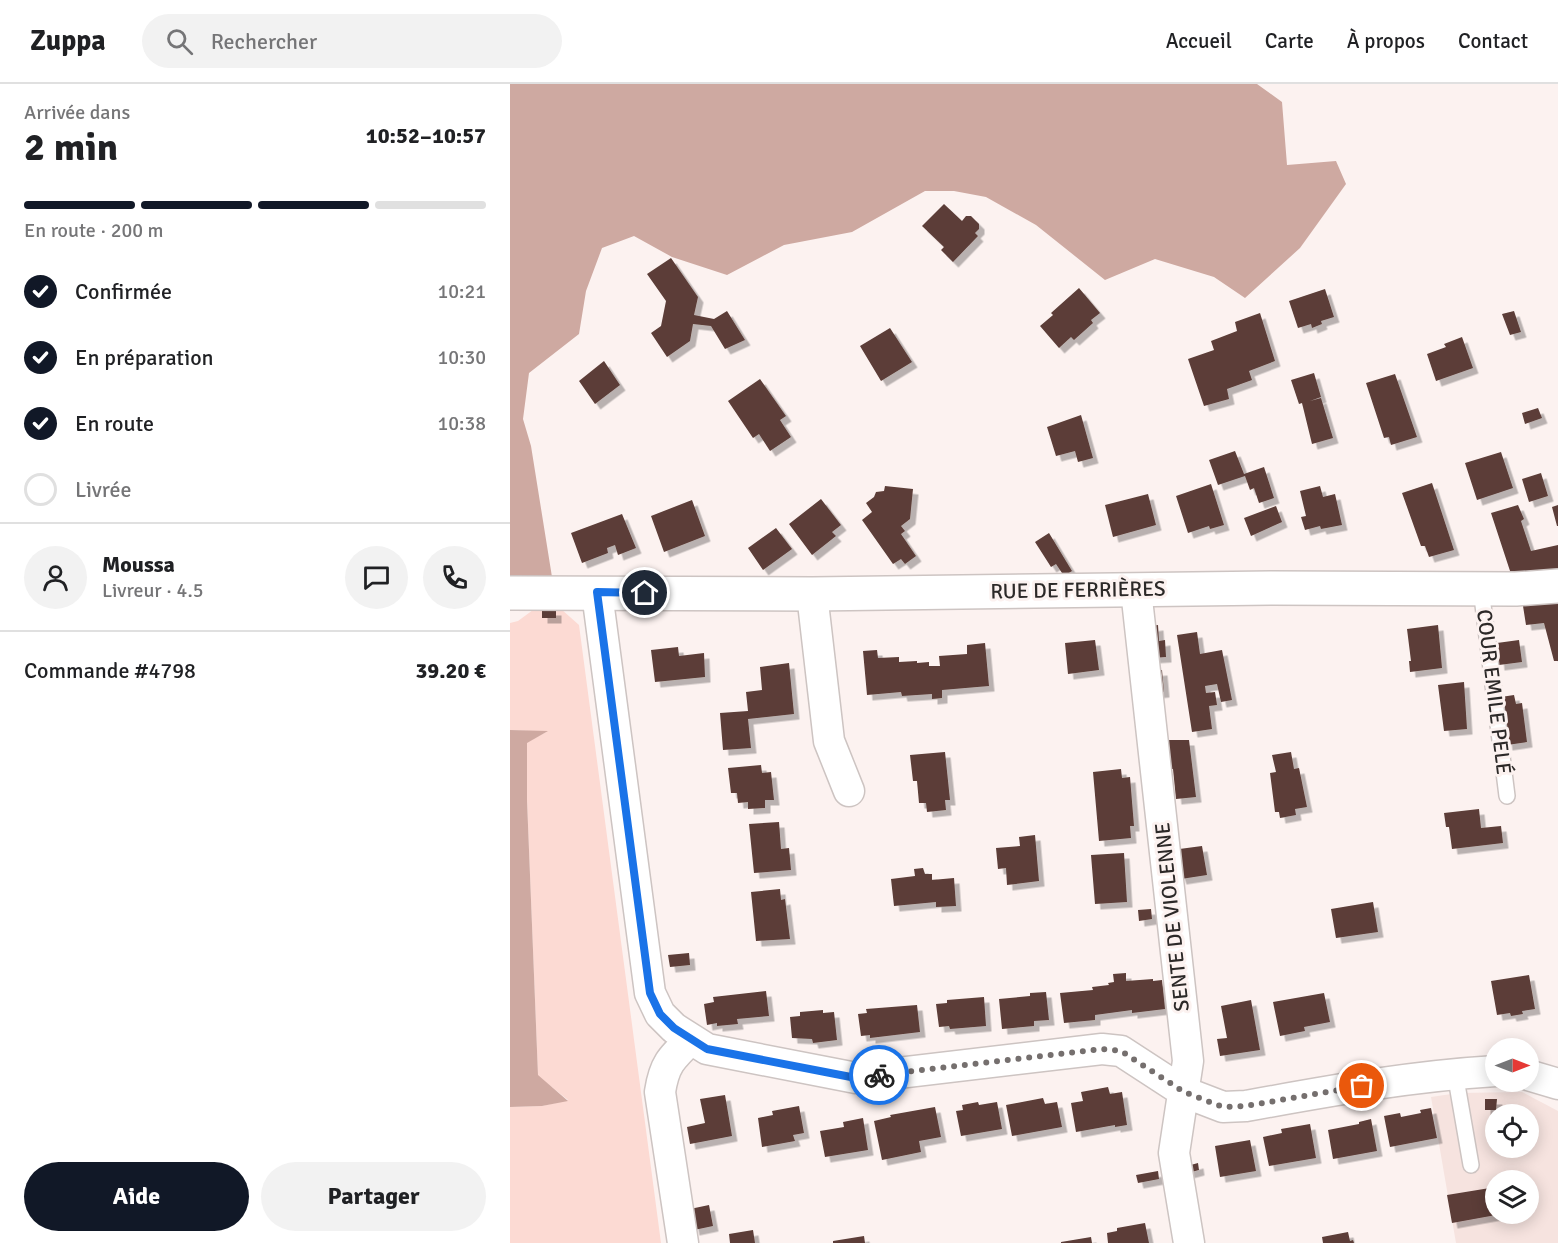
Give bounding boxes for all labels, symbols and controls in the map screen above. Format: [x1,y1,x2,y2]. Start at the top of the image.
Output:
search box [142,14,562,68]
text: Zuppa [30,24,106,58]
icon: search [163,25,196,58]
text: Rechercher [211,28,317,55]
text: Accueil [1166,28,1232,54]
text: Carte [1265,28,1314,54]
text: À propos [1347,28,1425,54]
text: Contact [1458,28,1528,54]
text: Arrivée dans [24,100,130,125]
text: 10:52–10:57 [366,122,486,149]
text: 2 min [24,123,118,171]
text: En route · 200 m [24,218,163,243]
icon: check [24,275,57,308]
text: Confirmée [75,278,172,305]
text: 10:21 [437,279,486,304]
icon: check [24,341,57,374]
text: En préparation [75,344,214,371]
text: 10:30 [437,345,486,370]
icon: check [24,407,57,440]
text: En route [75,410,154,437]
text: 10:38 [437,411,486,436]
text: Livrée [75,476,132,503]
button: person [24,546,87,609]
button: chat [345,546,408,609]
button: phone [423,546,486,609]
text: Moussa [102,551,175,578]
pin [619,567,670,618]
street label: RUE DE FERRIÈRES [990,575,1166,605]
icon: home [628,576,661,609]
text: Livreur · 4.5 [102,578,203,603]
street label: COUR EMILE PELÉ [1471,608,1517,776]
text: Commande #4798 [24,657,196,684]
text: 39.20 € [415,657,486,684]
street label: SENTE DE VIOLENNE [1149,821,1195,1013]
north arrow [1485,1038,1539,1092]
map controls [1485,1038,1539,1224]
courier [849,1045,909,1105]
icon: bike [863,1059,896,1092]
pin [1336,1060,1387,1111]
icon: bag [1345,1069,1378,1102]
button: locate [1485,1104,1539,1158]
button: Aide [24,1162,249,1231]
button: Partager [261,1162,486,1231]
button: layers [1485,1170,1539,1224]

